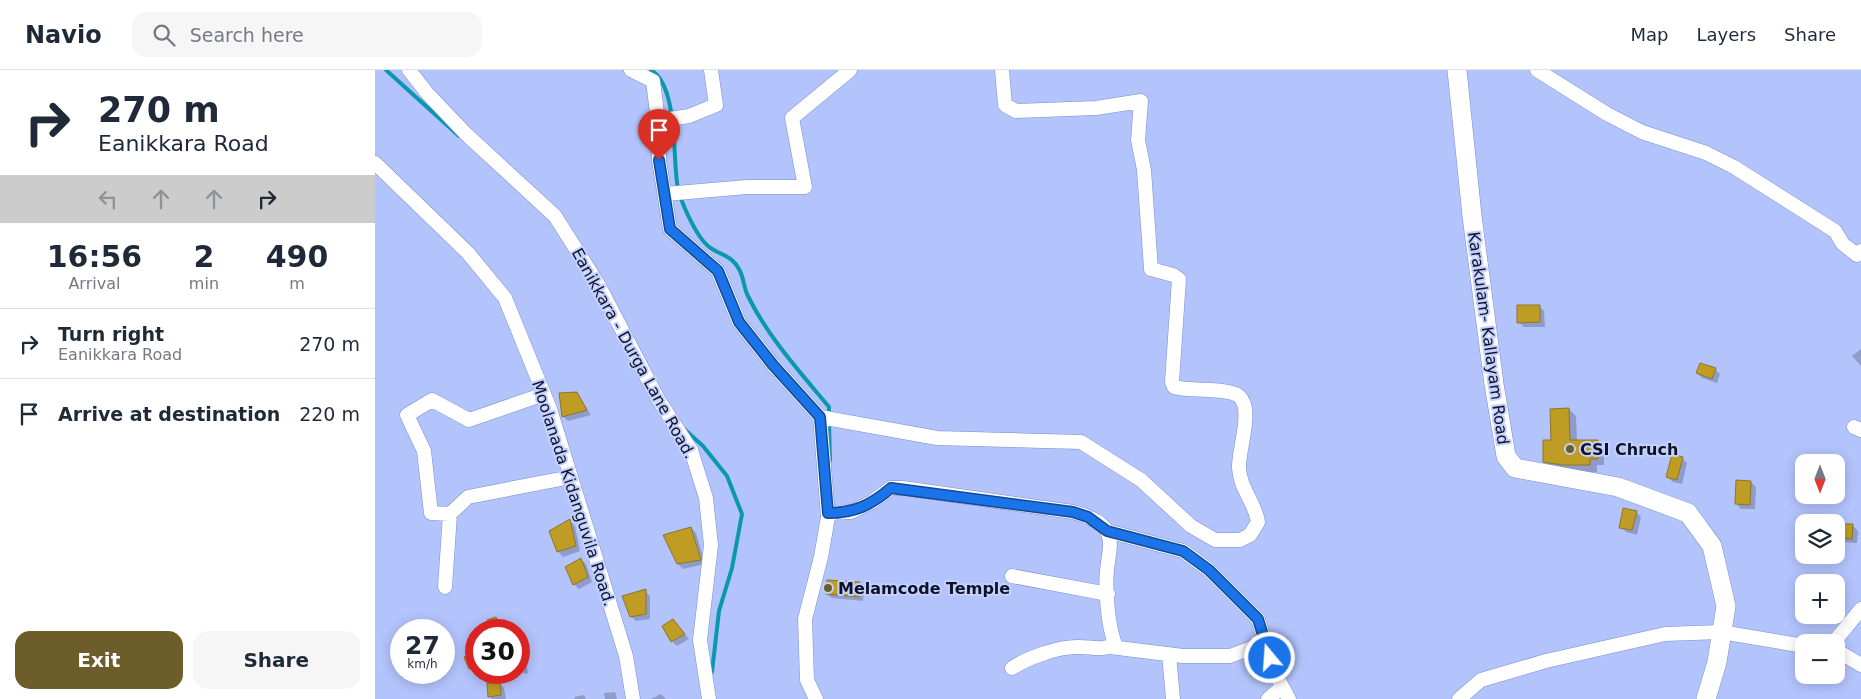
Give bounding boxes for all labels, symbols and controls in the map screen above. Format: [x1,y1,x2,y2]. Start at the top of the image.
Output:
search box [132,12,482,57]
text: Navio [25,21,102,49]
icon: search [150,21,178,49]
text: Search here [190,24,304,46]
text: Map [1630,24,1668,45]
text: Layers [1696,24,1756,45]
text: Share [1784,24,1836,45]
icon: right [15,90,80,155]
text: 270 m [98,90,220,130]
pin [638,109,680,160]
icon: arrive [645,116,673,144]
text: Eanikkara Road [98,131,269,156]
icon: left [94,185,122,213]
icon: ahead [147,185,175,213]
icon: ahead [200,185,228,213]
icon: right [253,185,281,213]
street label: Karakulam- Kallayam Road [1464,230,1513,446]
text: 16:56 [47,239,142,274]
text: 2 [193,239,214,274]
text: 490 [266,239,328,274]
street label: Eanikkara - Durga Lane Road. [568,245,699,462]
text: Arrival [68,274,120,293]
text: min [189,274,219,293]
text: m [289,274,305,293]
text: Turn right [58,323,164,345]
icon: right [15,330,43,358]
text: 270 m [299,333,360,355]
text: Eanikkara Road [58,345,182,364]
street label: Moolanada Kidanguvila Road. [528,378,619,609]
icon: arrive [15,400,43,428]
text: Arrive at destination [58,403,280,425]
text: 220 m [299,403,360,425]
place label: CSI Chruch [1580,440,1678,459]
marker: CSI Chruch [1564,443,1576,455]
north arrow [1795,454,1845,504]
map controls [1795,454,1845,684]
button: layers [1795,514,1845,564]
button: + [1795,574,1845,624]
place label: Melamcode Temple [838,579,1010,598]
marker: Melamcode Temple [822,582,834,594]
speed limit sign: 30 [465,619,530,684]
button: Exit [15,631,183,689]
button: Share [193,631,360,689]
text: 27 [405,631,440,660]
position arrow [1243,631,1295,683]
button: − [1795,634,1845,684]
text: km/h [407,657,438,671]

